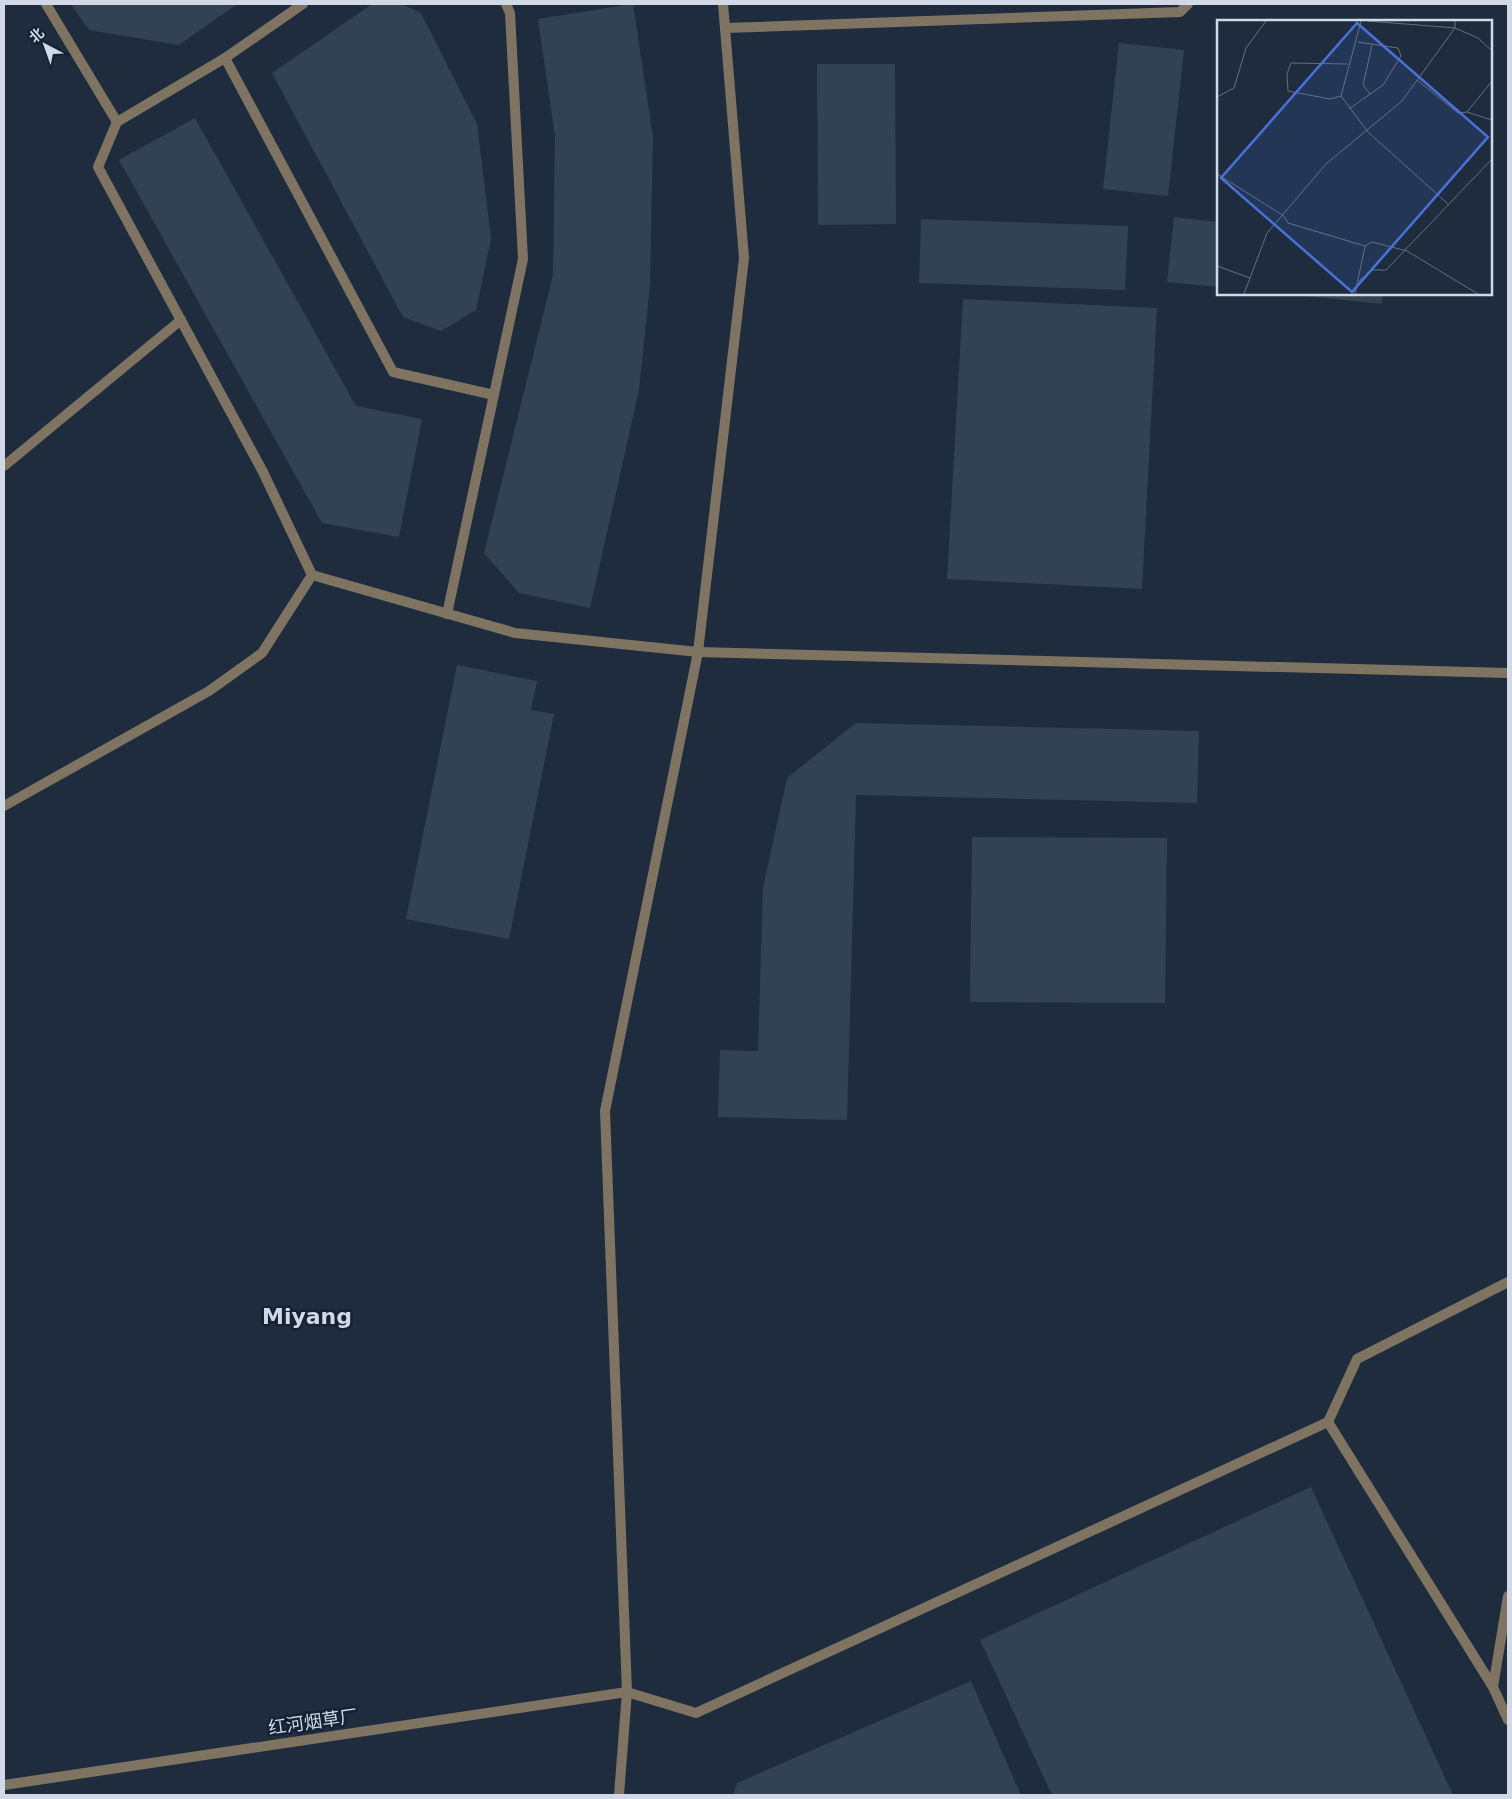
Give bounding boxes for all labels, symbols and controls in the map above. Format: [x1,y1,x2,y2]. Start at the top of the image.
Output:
north arrow [20,20,70,70]
inset map [1217,20,1492,295]
text: 北 [26,25,47,46]
district label: Miyang [262,1304,352,1329]
street label: 红河烟草厂 [267,1705,359,1738]

